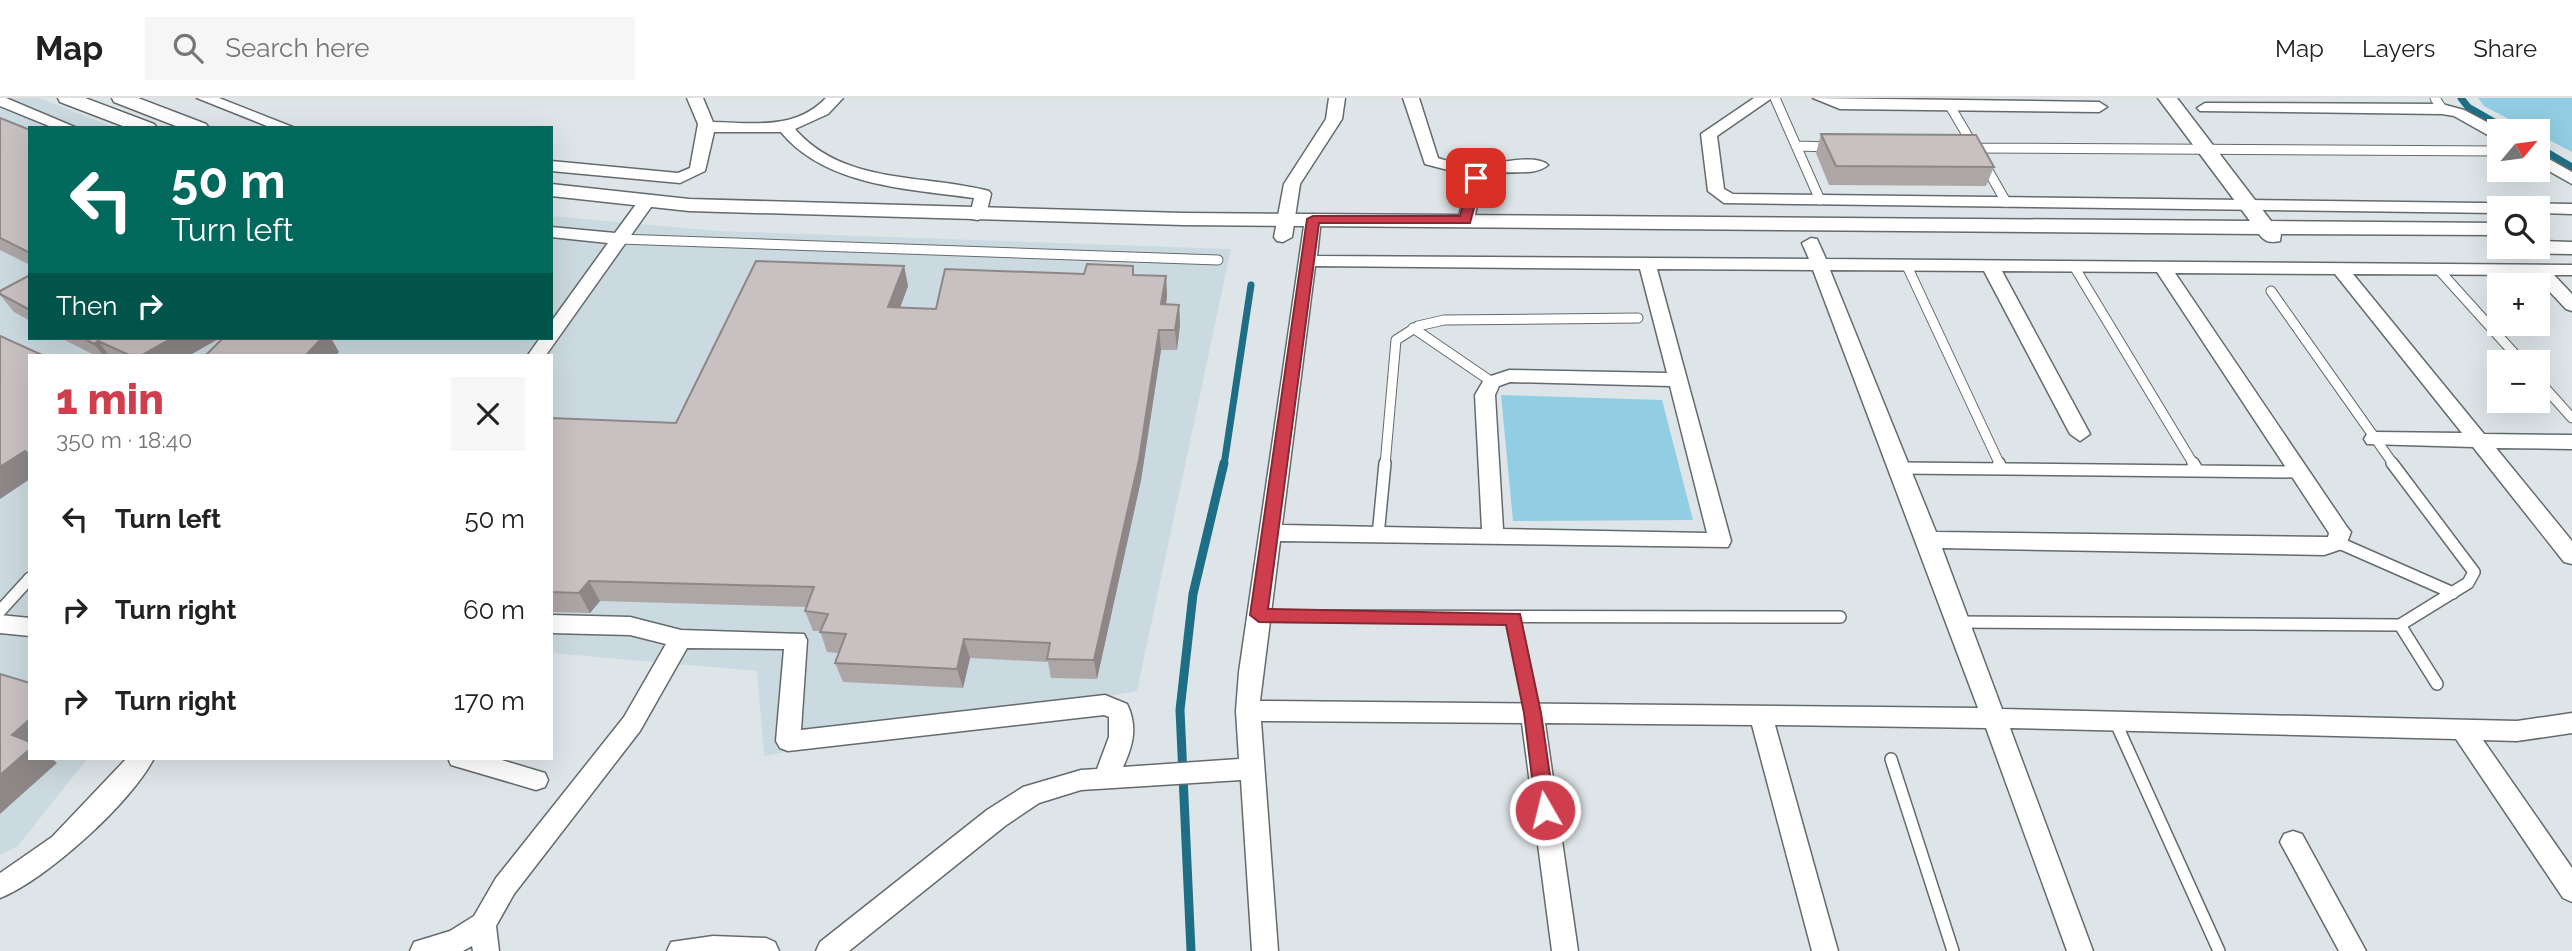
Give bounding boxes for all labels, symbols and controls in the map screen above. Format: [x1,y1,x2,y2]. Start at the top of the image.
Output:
search box [145,17,635,80]
text: Map [35,29,103,68]
icon: search [169,29,207,67]
text: Search here [225,33,370,63]
text: Map [2275,34,2324,63]
text: Layers [2362,34,2435,63]
text: Share [2473,34,2537,63]
north arrow [2487,119,2550,182]
map controls [2487,119,2550,413]
pin [1446,148,1506,208]
text: 50 m [171,152,286,209]
icon: left [56,154,147,245]
icon: arrive [1457,159,1495,197]
button: search [2487,196,2550,259]
text: Turn left [171,211,293,248]
button: + [2487,273,2550,336]
icon: right [131,287,169,325]
text: Then [56,291,117,321]
button: − [2487,350,2550,413]
text: 1 min [56,375,164,424]
button: close [451,377,525,451]
text: 350 m · 18:40 [56,426,192,453]
icon: left [56,500,94,538]
text: Turn left [115,504,221,534]
text: 50 m [464,504,525,534]
icon: right [56,591,94,629]
text: Turn right [115,595,236,625]
text: 60 m [463,595,525,625]
icon: right [56,682,94,720]
text: Turn right [115,686,236,716]
text: 170 m [454,686,525,716]
position arrow [1508,773,1582,847]

